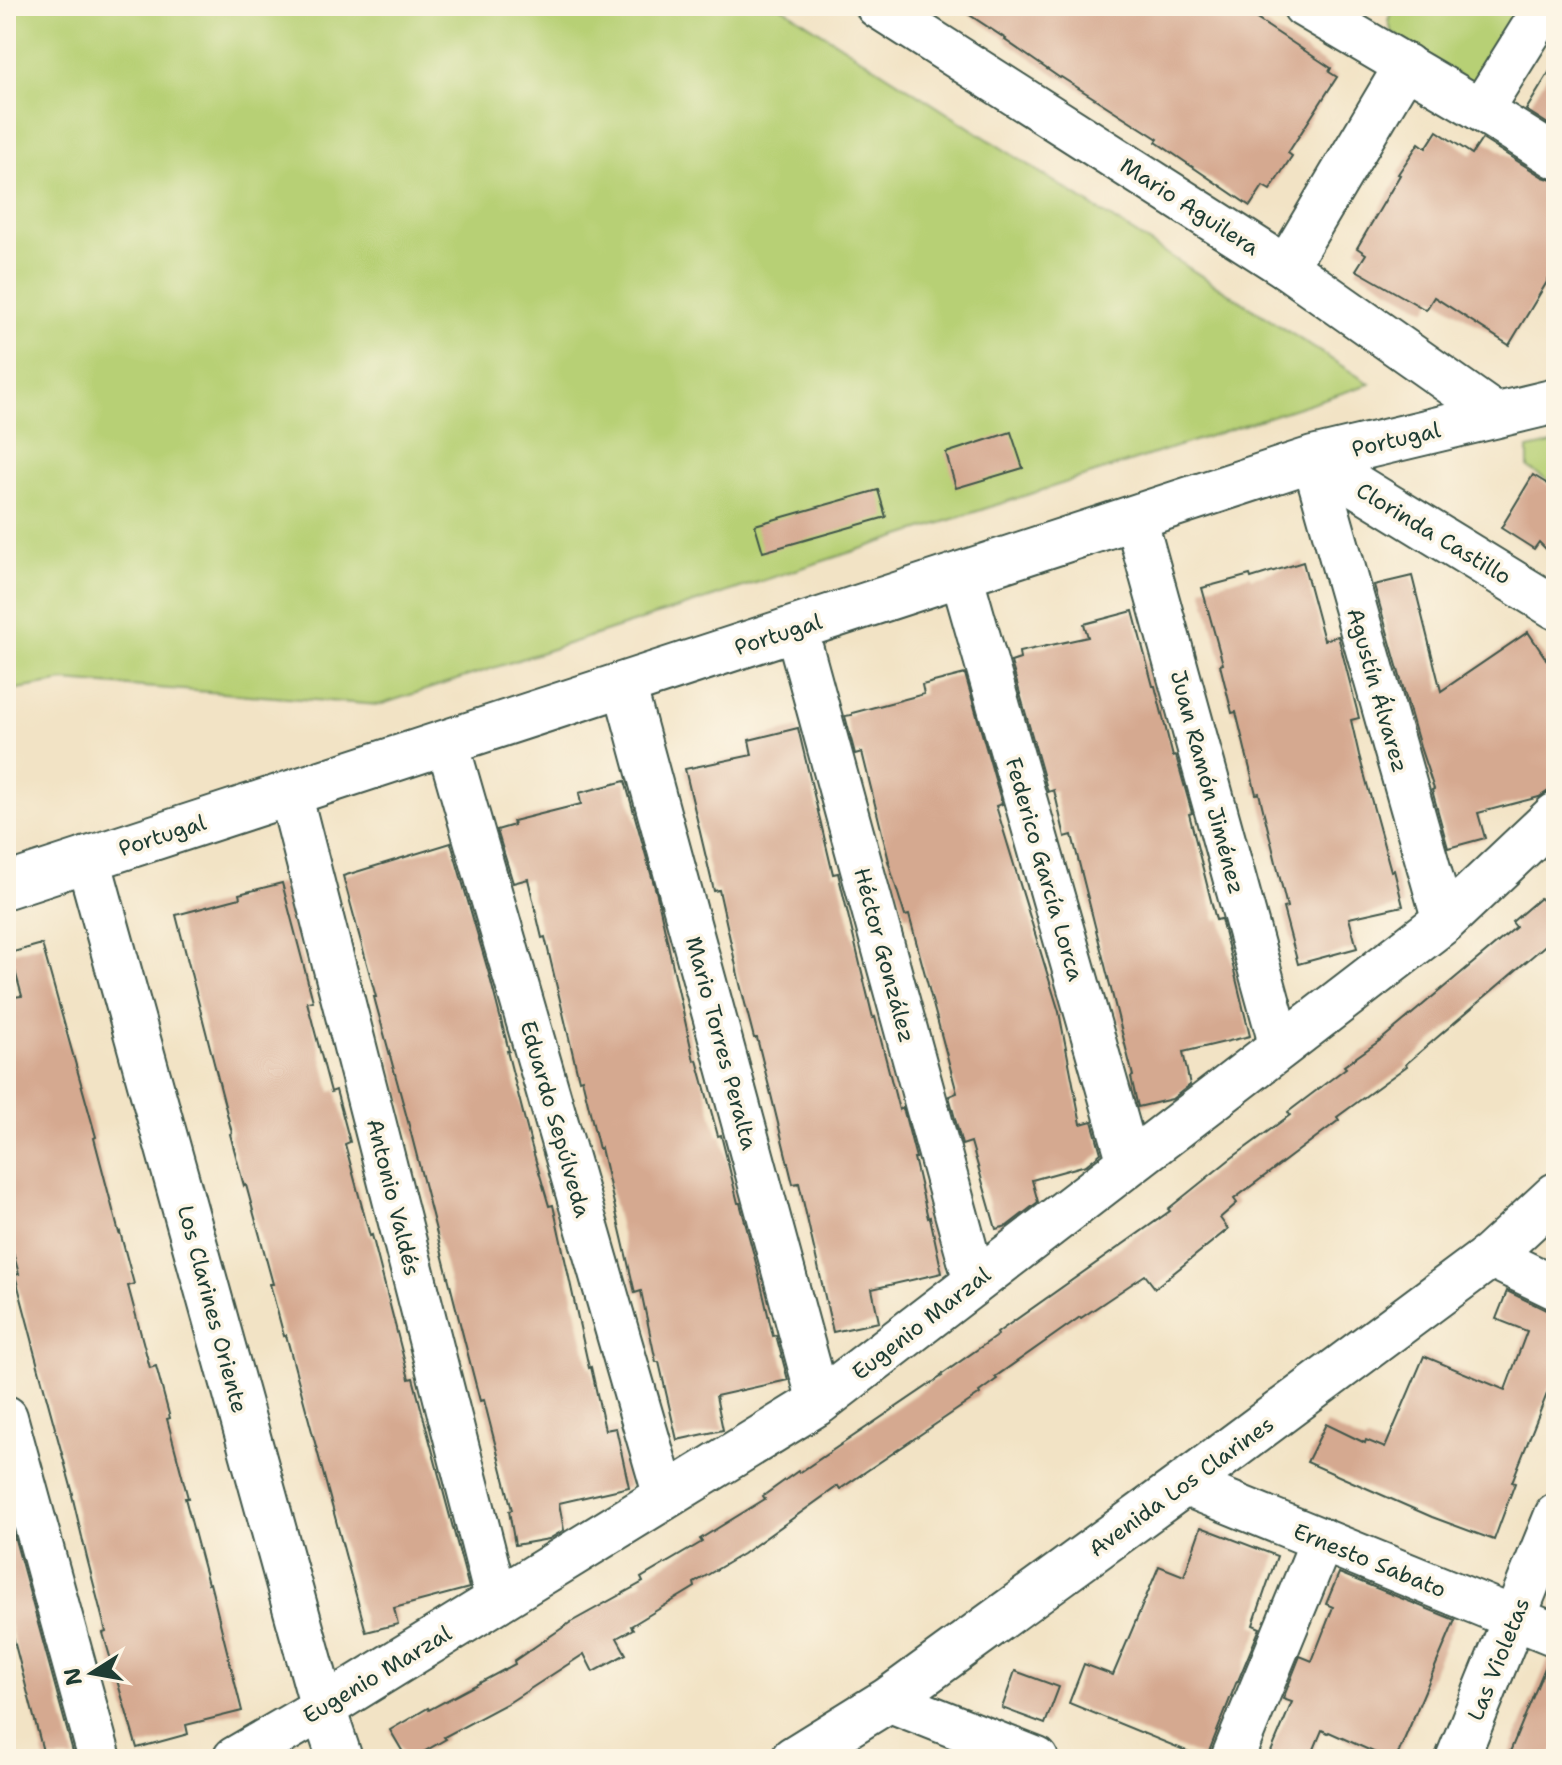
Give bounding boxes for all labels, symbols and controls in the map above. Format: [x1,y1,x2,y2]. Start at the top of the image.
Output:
street label: Mario Aguilera [1115,151,1265,262]
street label: Portugal [1349,415,1444,464]
street label: Clorinda Castillo [1351,476,1517,591]
street label: Agustín Álvarez [1340,605,1415,776]
street label: Portugal [731,607,826,662]
street label: Juan Ramón Jiménez [1164,667,1251,897]
street label: Federico García Lorca [999,754,1090,985]
street label: Portugal [115,808,210,863]
street label: Héctor González [847,865,922,1046]
street label: Mario Torres Peralta [679,933,764,1153]
street label: Eduardo Sepúlveda [514,1017,598,1221]
street label: Antonio Valdés [360,1116,427,1279]
street label: Los Clarines Oriente [171,1202,254,1416]
street label: Eugenio Marzal [846,1260,997,1387]
street label: Avenida Los Clarines [1083,1409,1280,1563]
street label: Ernesto Sabato [1289,1517,1450,1604]
street label: Las Violetas [1461,1593,1536,1725]
street label: Eugenio Marzal [298,1619,457,1730]
north arrow [52,1633,132,1713]
text: N [57,1665,89,1688]

